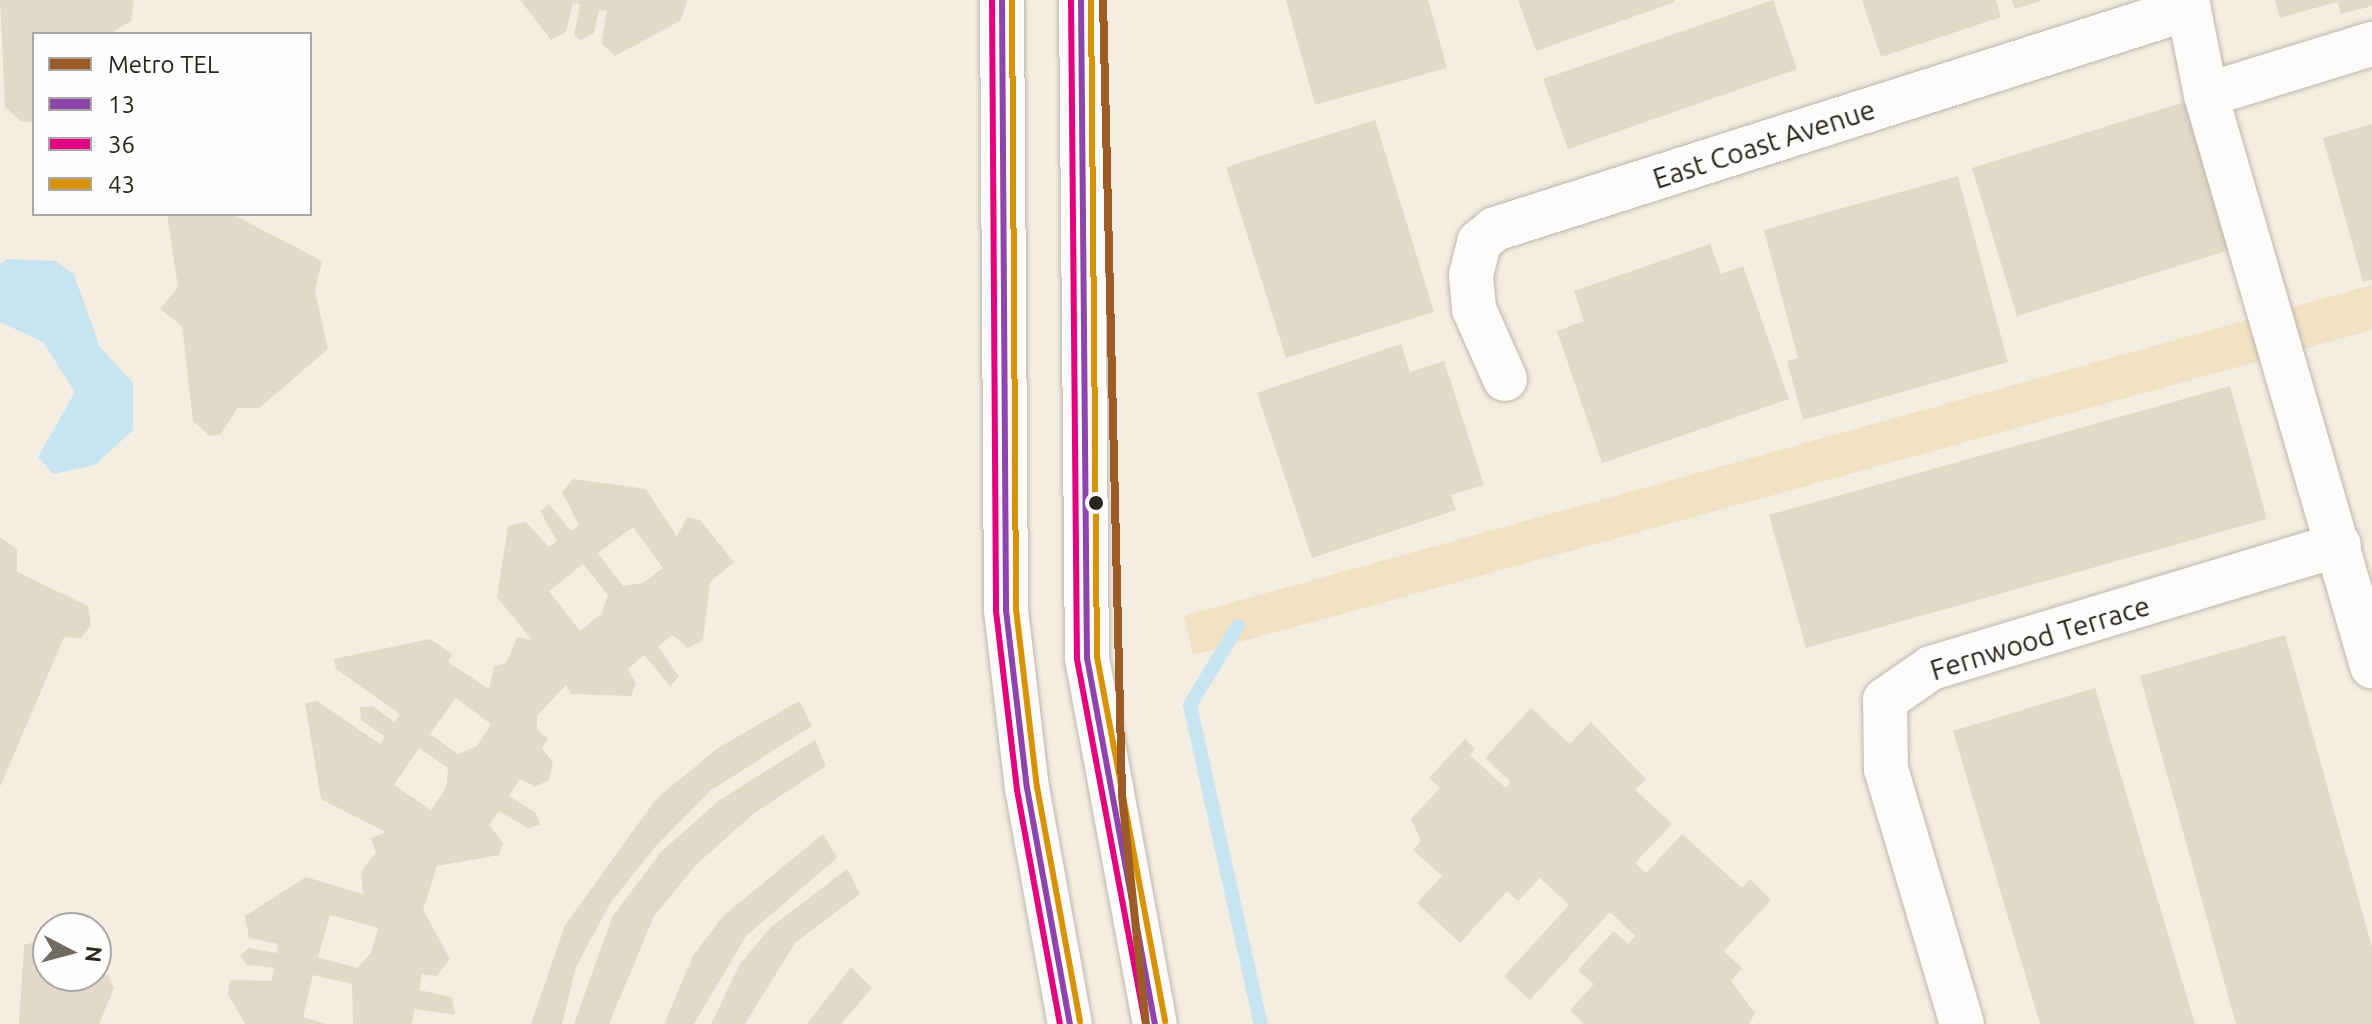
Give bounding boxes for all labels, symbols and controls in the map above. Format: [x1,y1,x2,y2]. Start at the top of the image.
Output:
legend [32,32,312,216]
text: Metro TEL [108,51,219,78]
text: 13 [108,91,135,118]
street label: East Coast Avenue [1649,92,1879,196]
text: 36 [108,131,135,158]
text: 43 [108,171,135,198]
unlabelled marker [1088,495,1104,511]
street label: Fernwood Terrace [1926,589,2154,687]
north arrow [32,912,112,992]
text: N [81,945,108,964]

